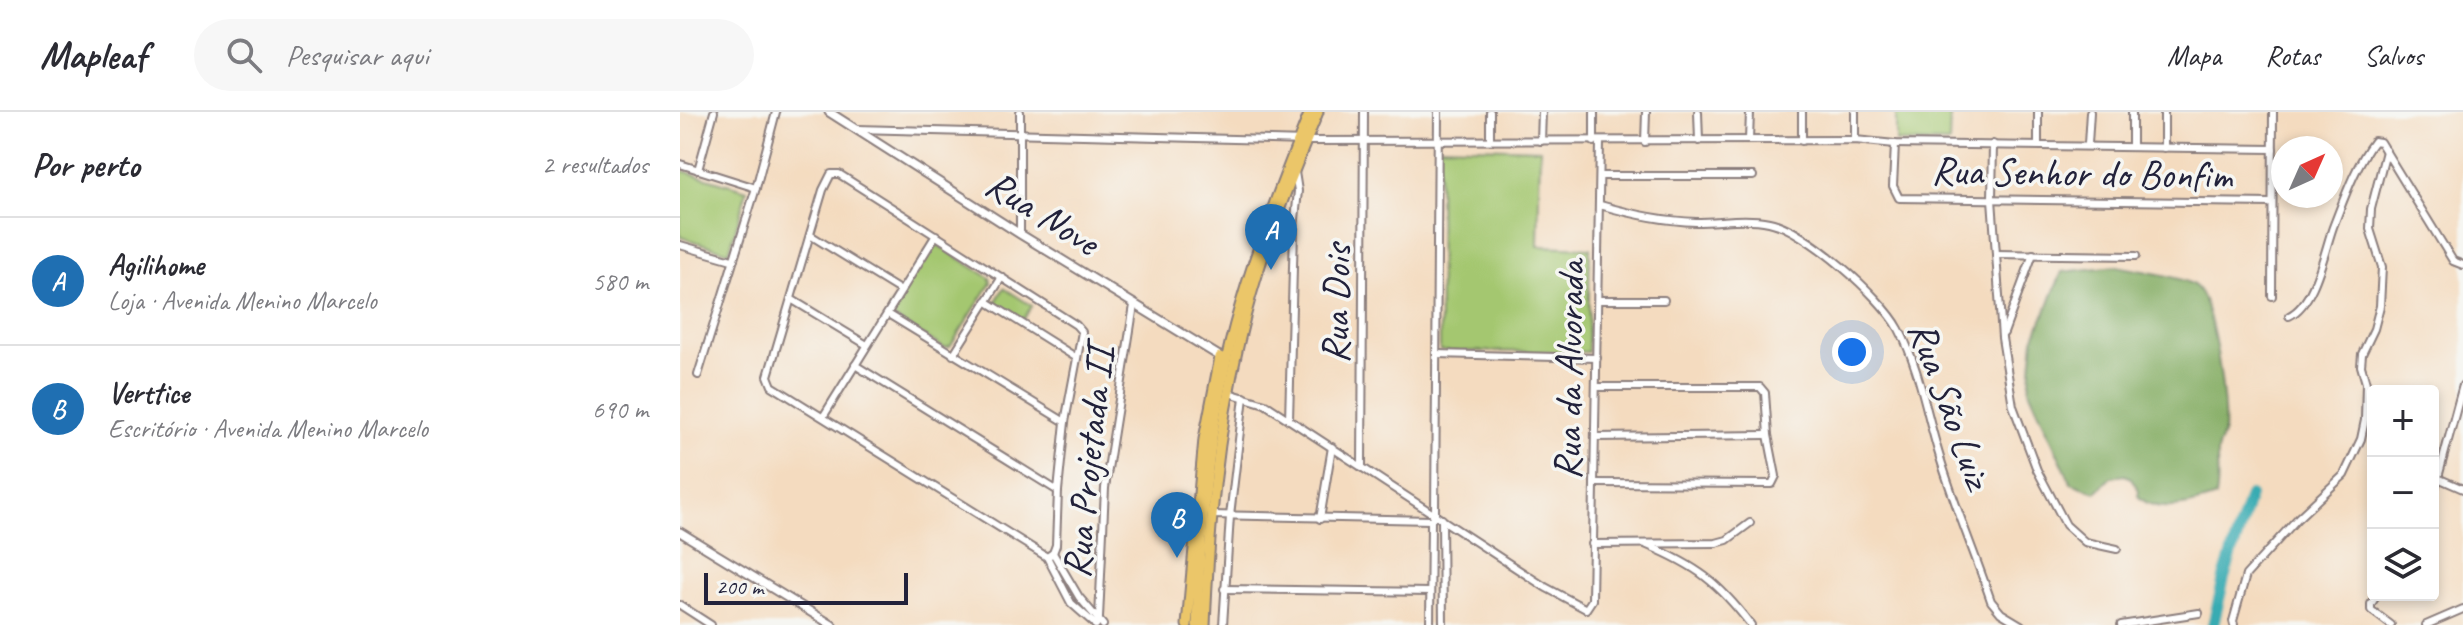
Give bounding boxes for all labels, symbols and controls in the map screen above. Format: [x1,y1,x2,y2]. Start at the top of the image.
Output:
search box [194,19,754,91]
text: Mapleaf [40,32,146,79]
icon: search [222,33,266,77]
text: Pesquisar aqui [286,36,429,74]
text: Mapa [2167,38,2221,73]
text: Rotas [2265,38,2320,73]
text: Salvos [2364,38,2423,73]
north arrow [2271,136,2343,208]
text: Por perto [32,143,140,186]
street label: Rua Senhor do Bonfim [1931,145,2234,201]
text: 2 resultados [542,148,648,181]
street label: Rua Nove [977,159,1111,268]
pin: A [1245,204,1297,270]
street label: Rua Dois [1310,241,1362,364]
text: Agilihome [108,246,204,284]
street label: Rua da Alvorada [1542,256,1596,480]
text: A [51,265,65,298]
text: 580 m [592,265,648,298]
text: Loja · Avenida Menino Marcelo [108,284,377,317]
street label: Rua São Luiz [1897,314,2005,499]
your location [1832,332,1872,372]
street label: Rua Projetada II [1051,336,1126,580]
text: Verttice [108,374,189,412]
map controls [2367,385,2439,601]
button: + [2367,385,2439,457]
text: B [51,393,65,426]
text: 690 m [592,393,648,426]
text: Escritório · Avenida Menino Marcelo [108,412,428,445]
button: − [2367,457,2439,529]
pin: B [1151,492,1203,558]
button: layers [2367,529,2439,601]
scale bar [704,569,908,605]
text: 200 m [716,573,763,601]

